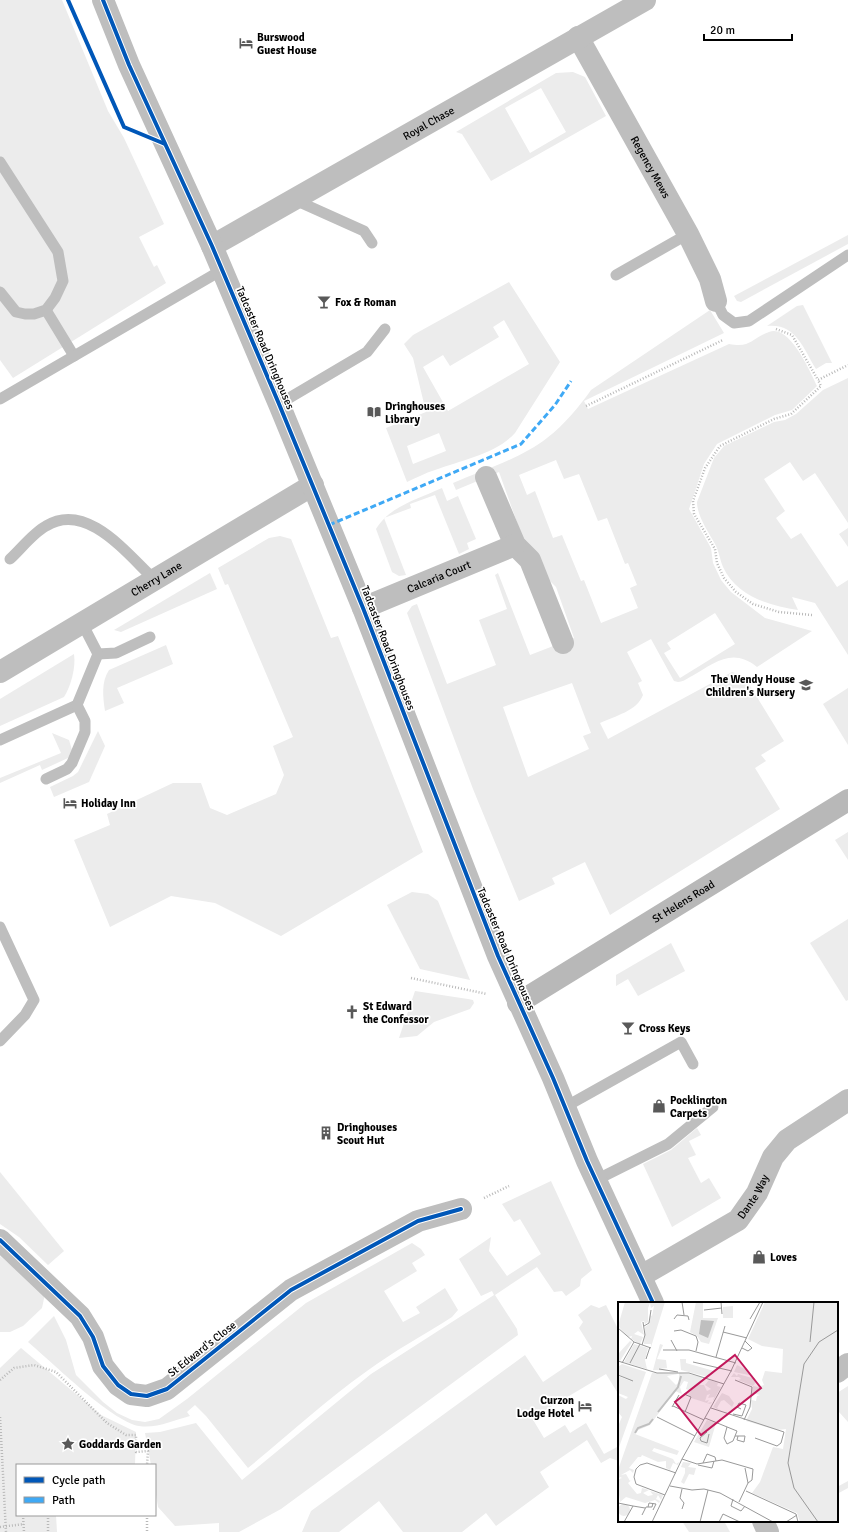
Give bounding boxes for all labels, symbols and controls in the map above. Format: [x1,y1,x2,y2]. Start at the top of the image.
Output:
scale bar [704,16,792,42]
text: 20 m [710,23,735,38]
place label: Burswood Guest House [257,31,317,57]
hotel icon: Burswood Guest House [238,35,254,51]
street label: Royal Chase [401,103,456,143]
street label: Regency Mews [628,134,673,201]
street label: Tadcaster Road Dringhouses [233,285,297,412]
bar icon: Fox & Roman [316,294,332,310]
place label: Fox & Roman [335,296,396,309]
place label: Dringhouses Library [385,400,445,426]
library icon: Dringhouses Library [366,404,382,420]
street label: Cherry Lane [128,558,184,599]
street label: Calcaria Court [405,558,473,596]
street label: Tadcaster Road Dringhouses [358,584,418,712]
place label: The Wendy House Children's Nursery [706,673,796,699]
school or university icon: The Wendy House Children's Nursery [798,677,814,693]
hotel icon: Holiday Inn [62,795,78,811]
place label: Holiday Inn [81,797,136,810]
street label: St Helens Road [650,877,717,925]
street label: Tadcaster Road Dringhouses [474,886,538,1013]
place label: St Edward the Confessor [362,1000,429,1026]
church icon: St Edward the Confessor [344,1004,360,1020]
bar icon: Cross Keys [620,1020,636,1036]
place label: Cross Keys [639,1022,690,1035]
place label: Pocklington Carpets [670,1094,727,1120]
shop icon: Pocklington Carpets [651,1098,667,1114]
place label: Dringhouses Scout Hut [337,1121,397,1147]
building icon: Dringhouses Scout Hut [318,1125,334,1141]
street label: Dante Way [734,1171,771,1221]
shop icon: Loves [751,1249,767,1265]
place label: Loves [770,1251,797,1264]
inset map [618,1302,838,1522]
street label: St Edward's Close [165,1318,239,1380]
place label: Curzon Lodge Hotel [517,1394,575,1420]
hotel icon: Curzon Lodge Hotel [577,1398,593,1414]
place icon: Goddards Garden [60,1436,76,1452]
place label: Goddards Garden [79,1438,161,1451]
legend [16,1464,156,1516]
text: Cycle path [52,1473,105,1488]
text: Path [52,1493,75,1508]

